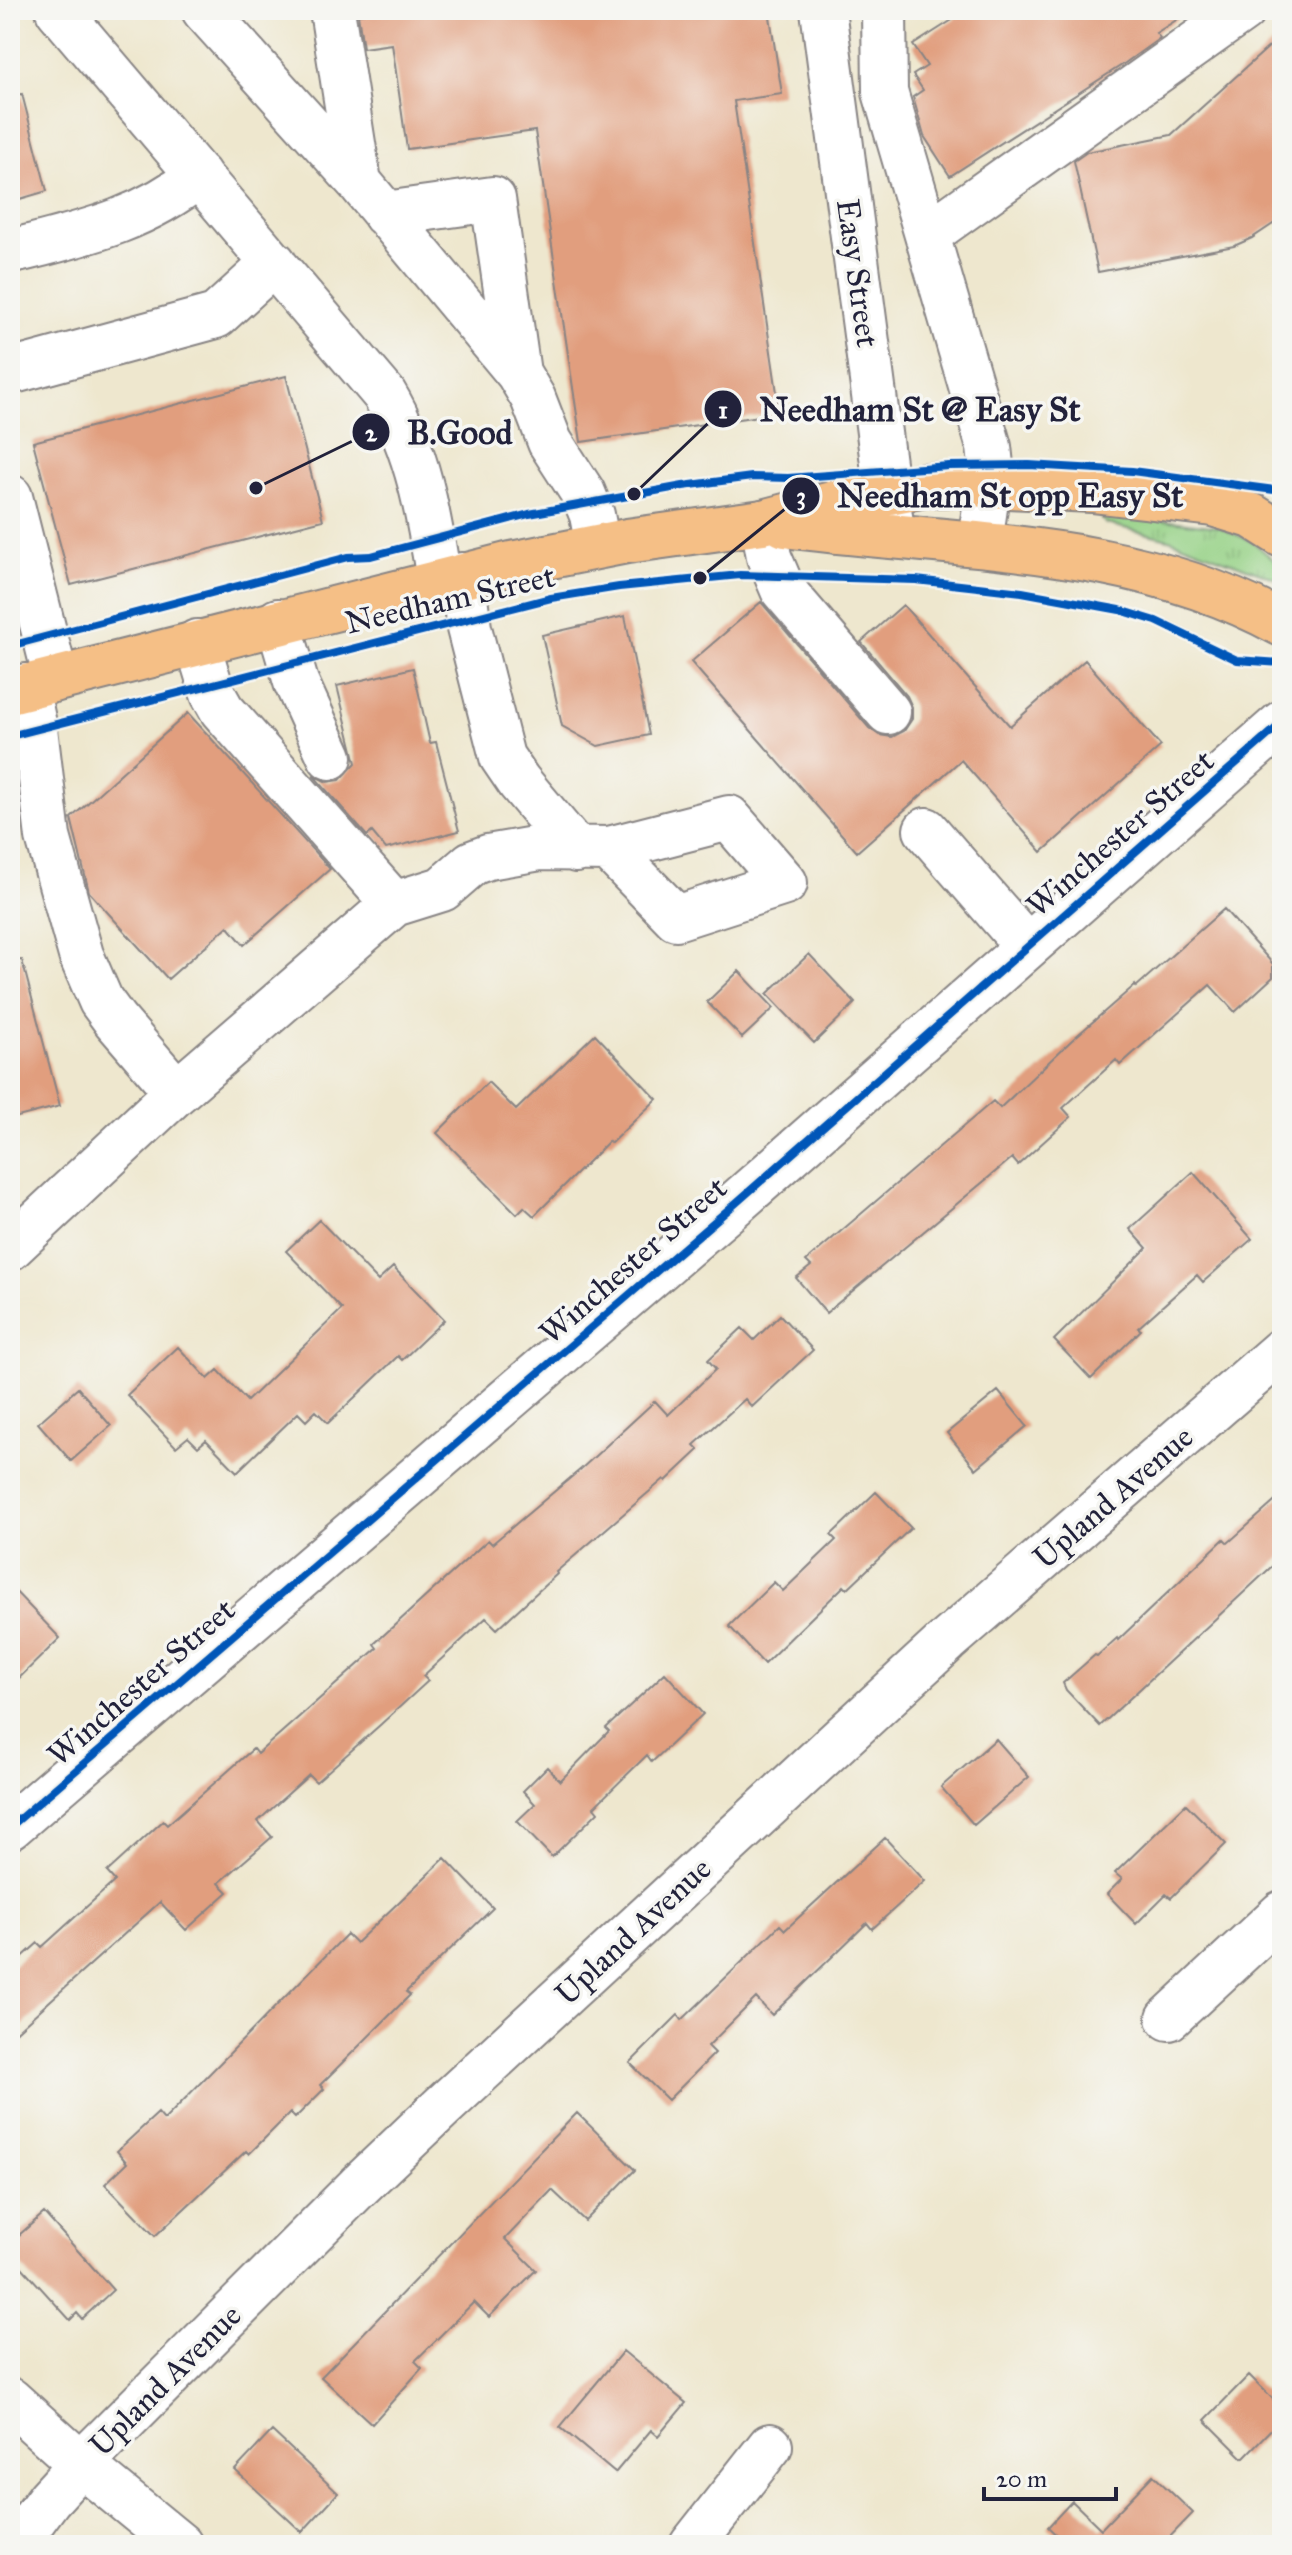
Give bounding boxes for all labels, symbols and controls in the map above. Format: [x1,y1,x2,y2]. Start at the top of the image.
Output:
street label: Easy Street [828,196,887,350]
callout: Needham St @ Easy St [703,380,1096,438]
text: Needham St @ Easy St [759,389,1082,430]
text: 1 [718,395,728,425]
callout: B.Good [351,403,529,461]
text: B.Good [407,412,514,453]
text: 2 [365,418,378,448]
callout: Needham St opp Easy St [781,467,1200,525]
text: Needham St opp Easy St [837,475,1184,516]
text: 3 [796,481,806,511]
street label: Needham Street [342,556,559,643]
street label: Winchester Street [1019,741,1222,925]
street label: Winchester Street [532,1168,735,1352]
street label: Upland Avenue [1025,1417,1201,1577]
street label: Winchester Street [40,1590,243,1774]
street label: Upland Avenue [547,1849,719,2014]
street label: Upland Avenue [81,2296,250,2465]
scale bar [984,2451,1116,2501]
text: 20 m [996,2464,1047,2494]

